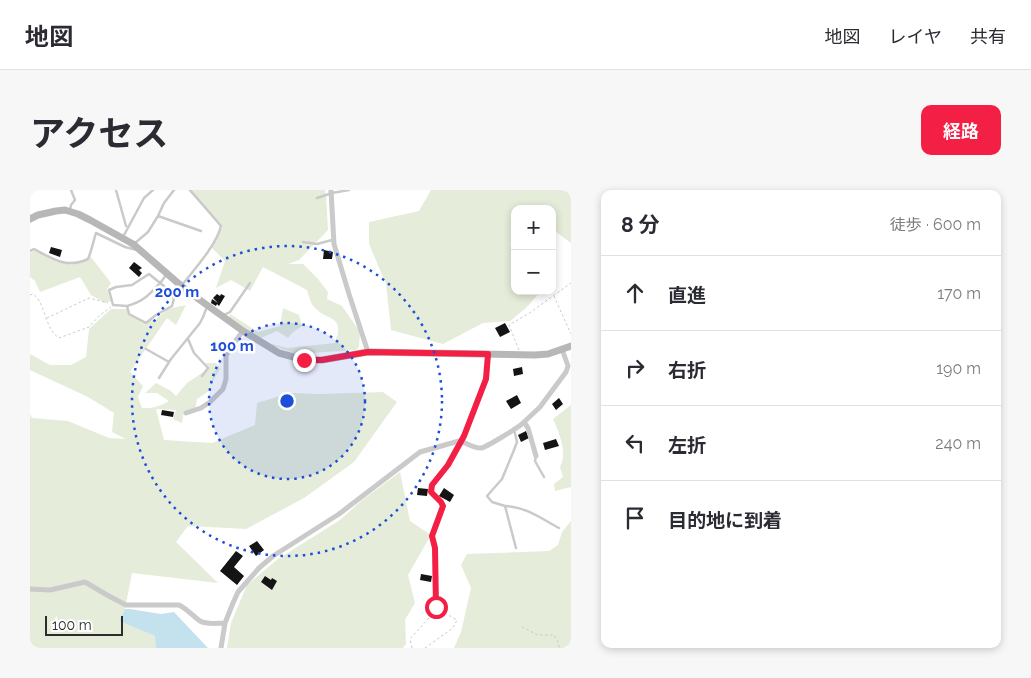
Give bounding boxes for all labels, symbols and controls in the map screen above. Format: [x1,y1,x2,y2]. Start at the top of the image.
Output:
text: 地図 [25,22,73,51]
text: 地図 [825,26,861,47]
text: レイヤ [889,26,942,47]
text: 共有 [970,26,1006,47]
button: 経路 [921,105,1001,155]
text: アクセス [30,113,168,154]
map controls [511,205,556,295]
button: + [511,205,556,250]
text: 8 分 [621,212,660,237]
text: 徒歩 · 600 m [890,215,981,234]
button: − [511,250,556,295]
icon: ahead [621,279,649,307]
text: 200 m [155,283,199,301]
text: 直進 [668,284,706,306]
text: 170 m [937,284,981,303]
text: 100 m [210,337,254,355]
route end [293,349,316,372]
icon: right [621,354,649,382]
text: 右折 [668,359,706,381]
text: 190 m [936,359,981,378]
centre of rings [278,392,296,410]
icon: left [621,429,649,457]
text: 左折 [668,434,706,456]
text: 240 m [935,434,981,453]
icon: arrive [621,504,649,532]
text: 目的地に到着 [668,509,782,531]
route start [425,596,448,619]
scale bar [45,613,122,636]
text: 100 m [52,617,92,633]

